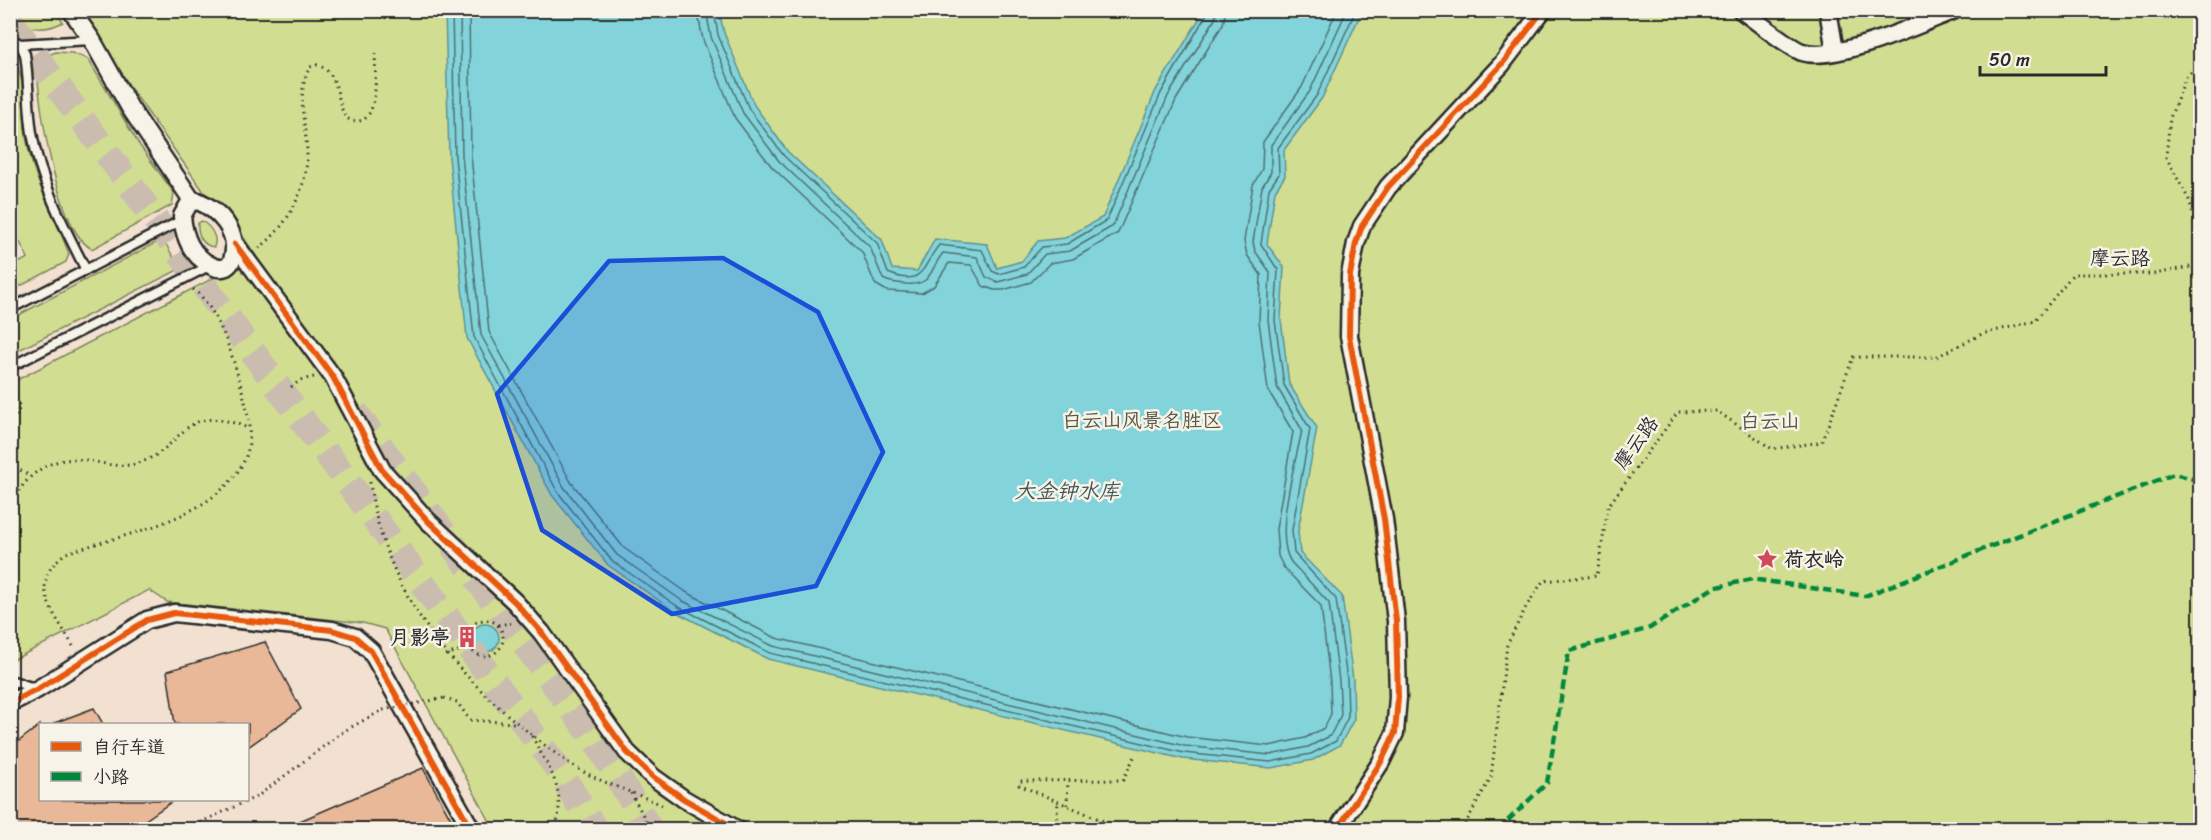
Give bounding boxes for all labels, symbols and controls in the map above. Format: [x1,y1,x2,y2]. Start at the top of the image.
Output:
scale bar [1980,39,2106,77]
text: 50 m [1989,44,2030,76]
street label: 摩云路 [2090,241,2151,276]
park label: 白云山风景名胜区 [1062,403,1222,438]
park label: 白云山 [1740,404,1800,439]
street label: 摩云路 [1604,408,1668,478]
water label: 大金钟水库 [1015,472,1121,510]
place label: 荷衣岭 [1784,542,1844,577]
place icon: 荷衣岭 [1755,547,1779,571]
place label: 月影亭 [390,620,450,655]
building icon: 月影亭 [455,625,479,649]
legend [39,723,249,801]
text: 自行车道 [93,731,165,763]
text: 小路 [93,761,129,793]

